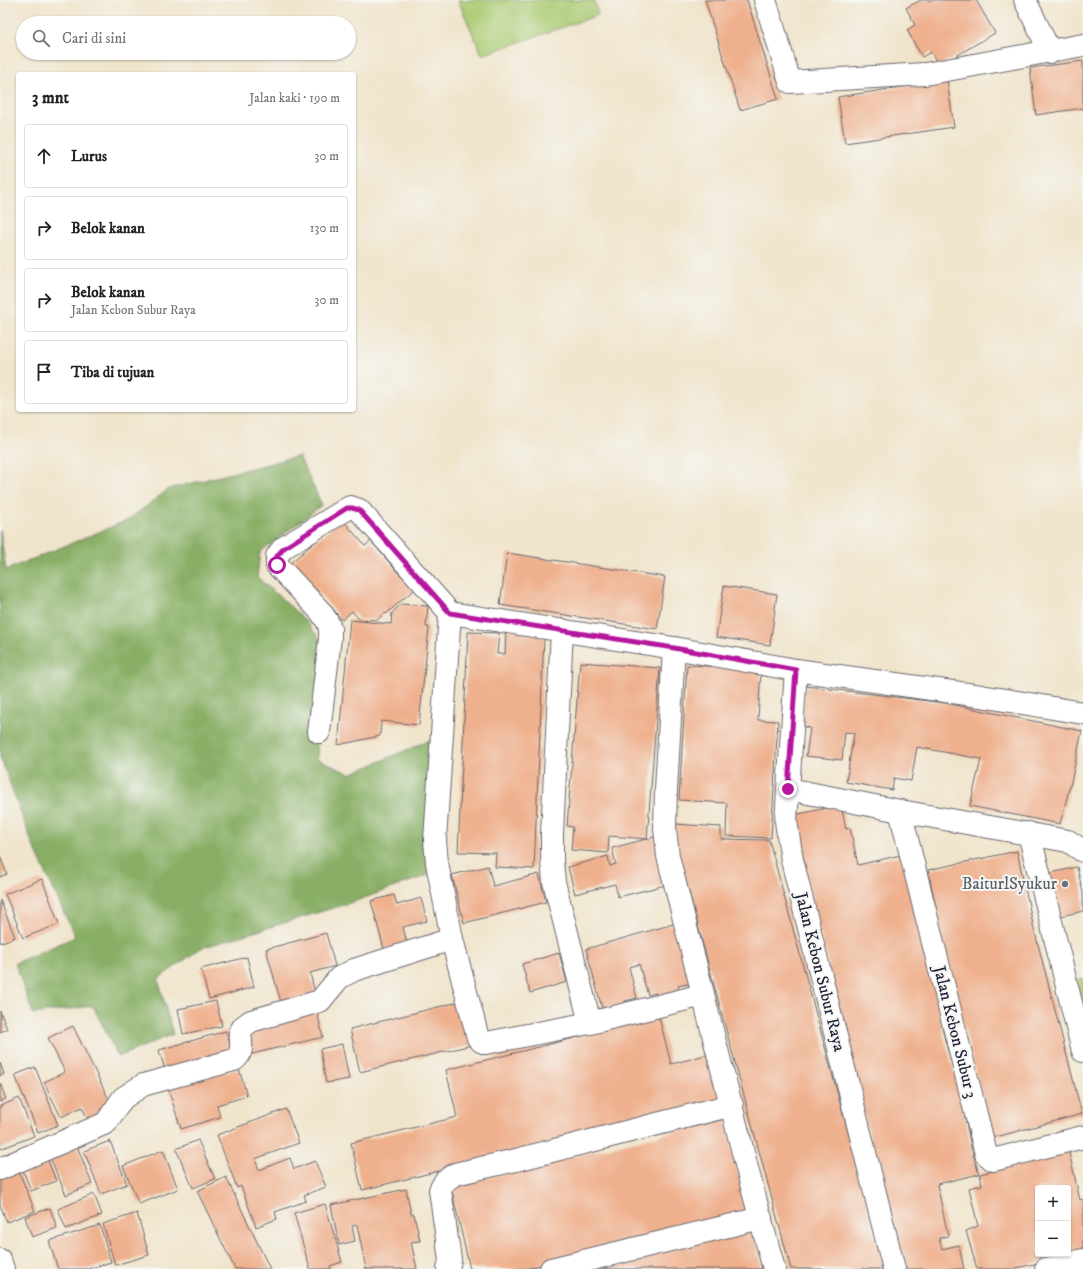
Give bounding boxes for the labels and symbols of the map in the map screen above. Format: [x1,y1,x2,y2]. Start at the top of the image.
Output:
route start [268,556,286,574]
route end [779,780,797,798]
place label: BaiturlSyukur [962,873,1058,895]
marker: BaiturlSyukur [1060,879,1070,889]
street label: Jalan Kebon Subur Raya [789,888,851,1055]
street label: Jalan Kebon Subur 3 [927,962,982,1100]

